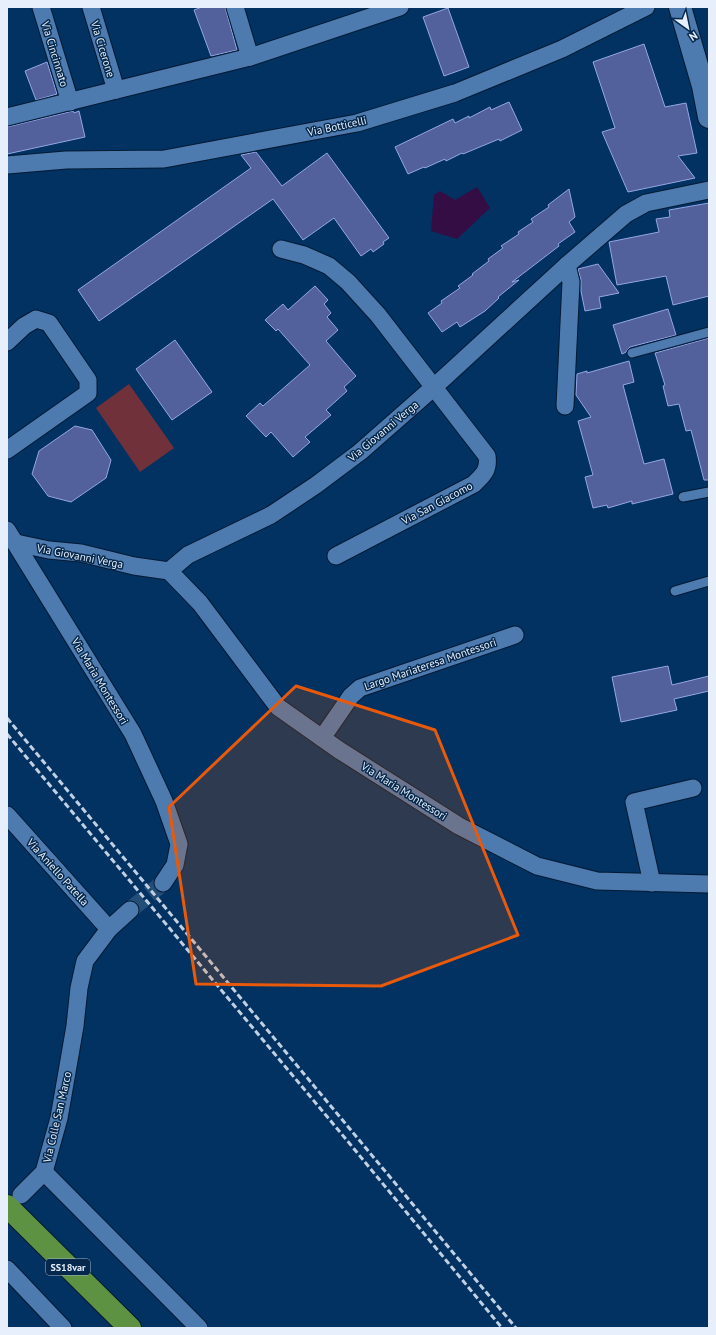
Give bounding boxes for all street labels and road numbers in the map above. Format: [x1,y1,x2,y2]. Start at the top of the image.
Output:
street label: Via Cicerone [87,18,118,79]
street label: Via Cincinnato [38,19,72,89]
street label: Via Botticelli [305,113,368,139]
street label: Via Giovanni Verga [344,397,421,465]
street label: Via San Giacomo [398,478,475,528]
street label: Via Giovanni Verga [35,541,124,571]
street label: Via Maria Montessori [68,634,131,727]
street label: Largo Mariateresa Montessori [362,635,498,693]
street label: Via Maria Montessori [358,758,450,823]
street label: Via Aniello Patella [23,835,92,909]
street label: Via Colle San Marco [39,1070,74,1165]
road number: SS18var [46,1259,90,1275]

